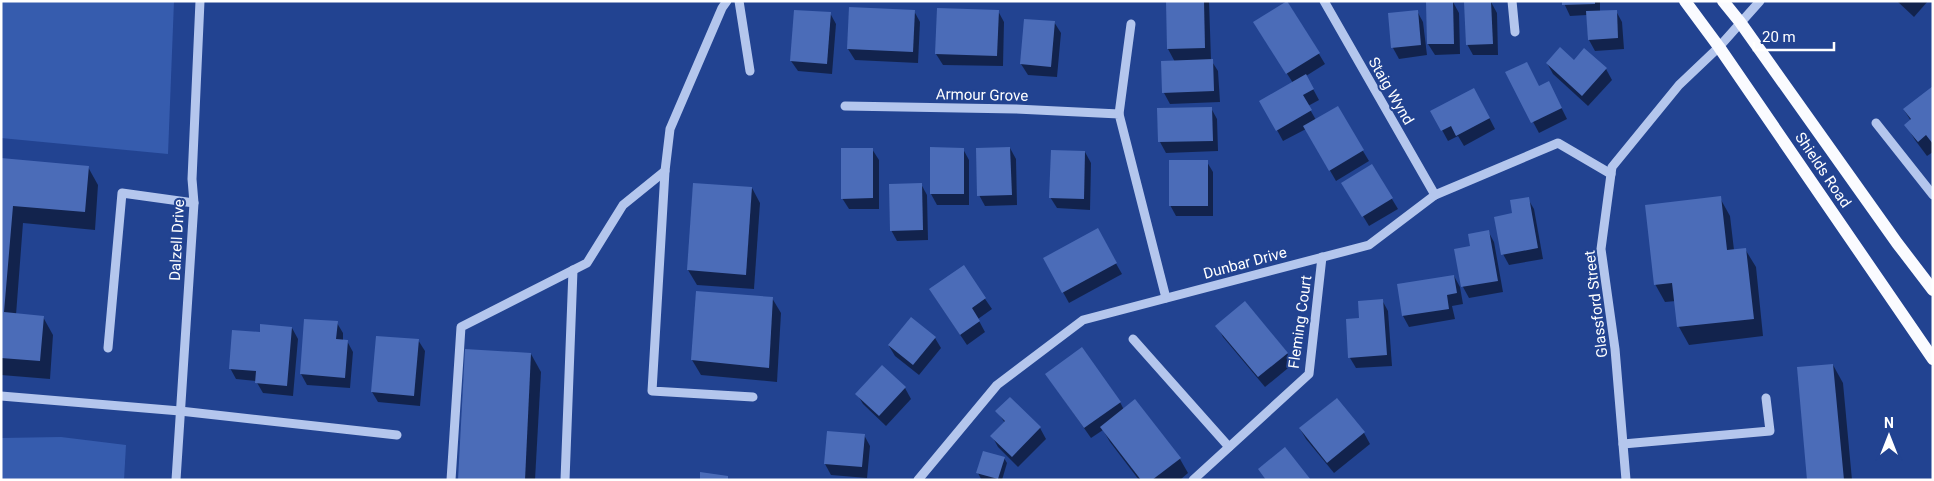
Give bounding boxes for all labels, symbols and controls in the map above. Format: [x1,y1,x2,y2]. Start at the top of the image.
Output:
scale bar [1754,20,1834,52]
text: 20 m [1762,28,1796,46]
street label: Staig Wynd [1364,54,1418,128]
street label: Armour Grove [936,85,1028,105]
street label: Shields Road [1791,129,1855,211]
street label: Dalzell Drive [166,199,188,281]
street label: Dunbar Drive [1201,243,1289,283]
street label: Glassford Street [1580,249,1612,359]
street label: Fleming Court [1285,274,1315,370]
north arrow [1864,411,1914,461]
text: N [1884,415,1894,431]

